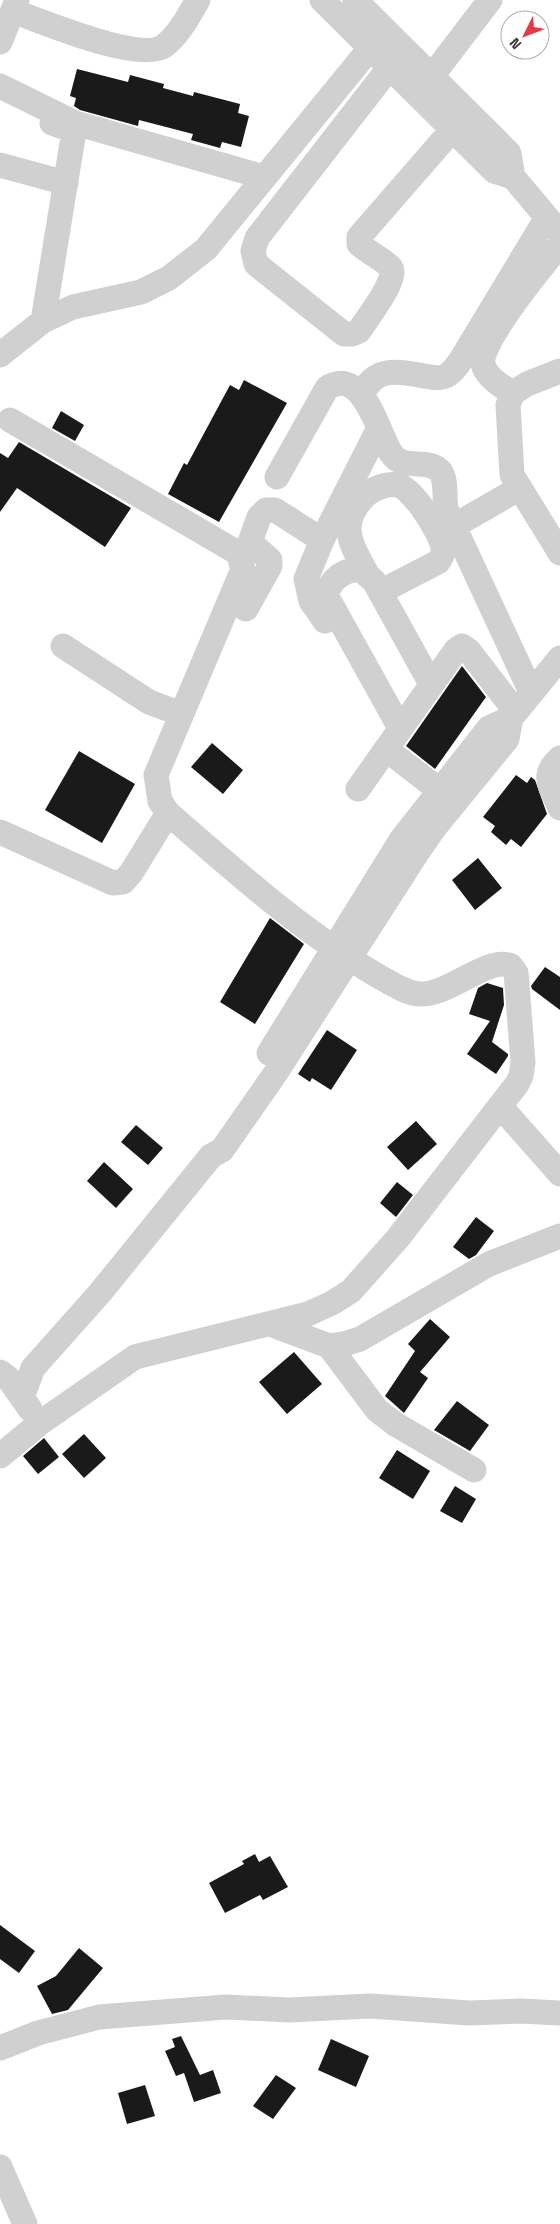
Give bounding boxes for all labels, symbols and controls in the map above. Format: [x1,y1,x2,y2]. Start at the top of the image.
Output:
north arrow [500,10,550,60]
text: N [506,34,525,53]

